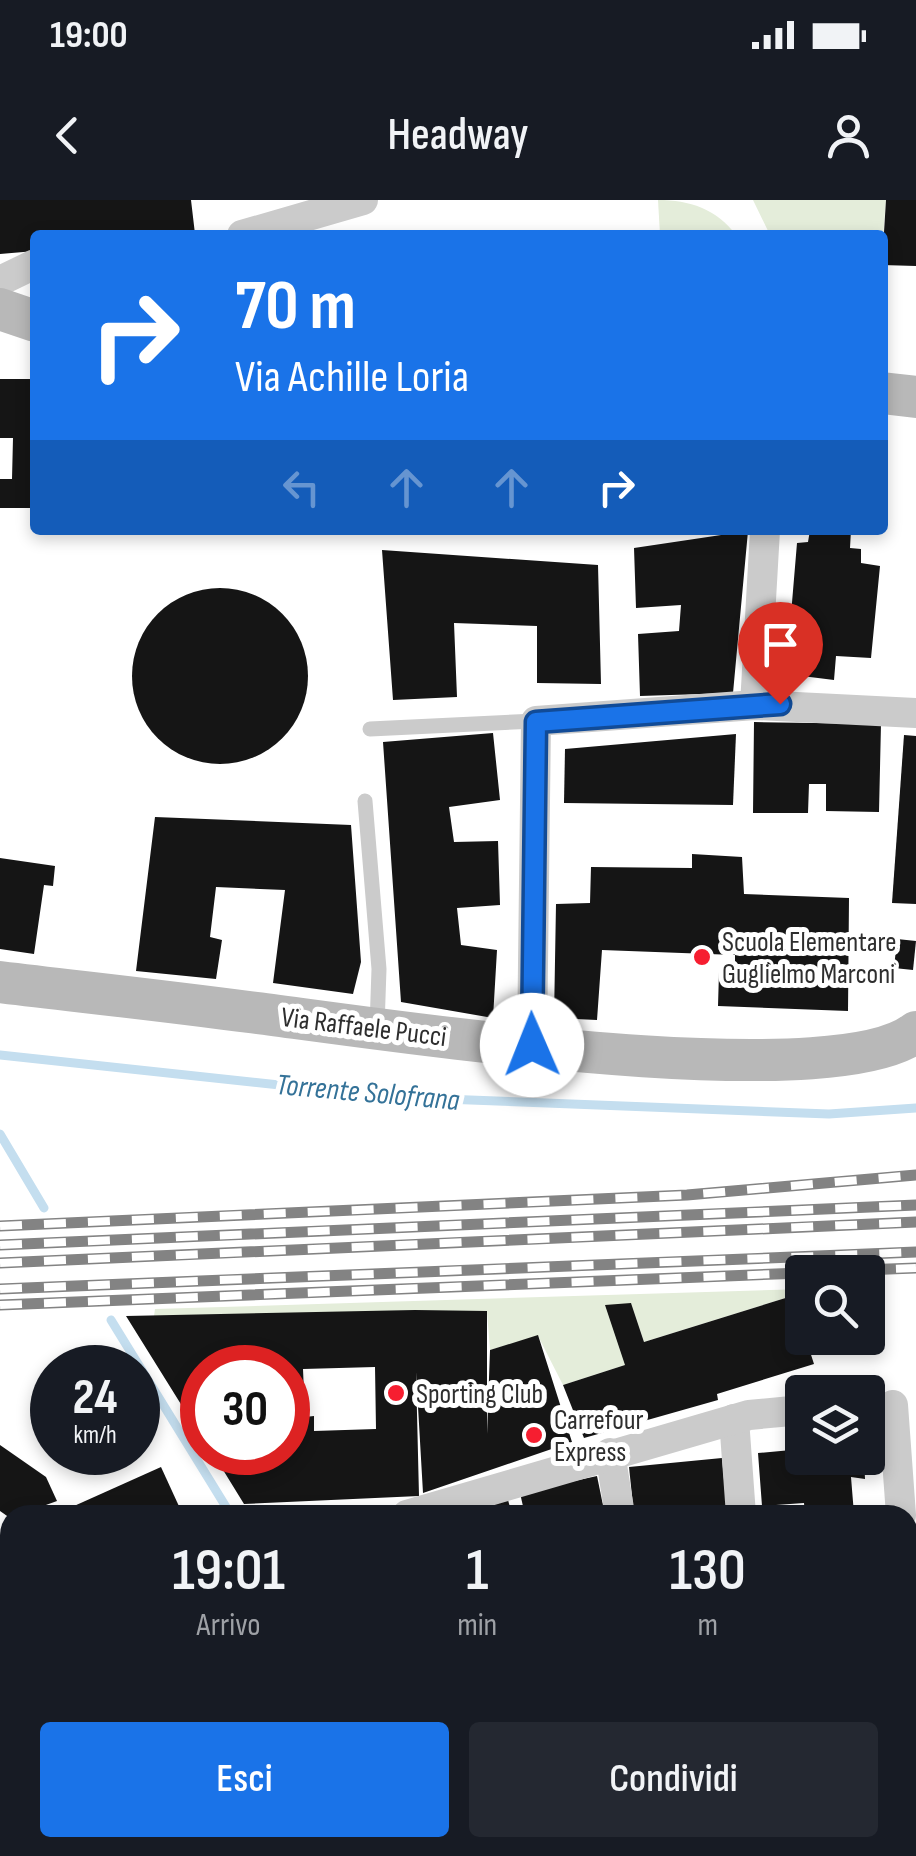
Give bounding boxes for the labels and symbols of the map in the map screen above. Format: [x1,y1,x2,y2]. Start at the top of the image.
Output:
pin [738,602,823,705]
place label: Scuola Elementare Guglielmo Marconi [722,926,896,991]
marker: Scuola Elementare Guglielmo Marconi [691,946,713,968]
position arrow [480,993,584,1097]
street label: Via Raffaele Pucci [279,1001,448,1054]
water label: Torrente Solofrana [275,1067,461,1119]
speed limit sign: 30 [180,1345,310,1475]
place label: Sporting Club [416,1378,543,1411]
marker: Sporting Club [385,1382,407,1404]
place label: Carrefour Express [554,1404,644,1469]
marker: Carrefour Express [523,1424,545,1446]

